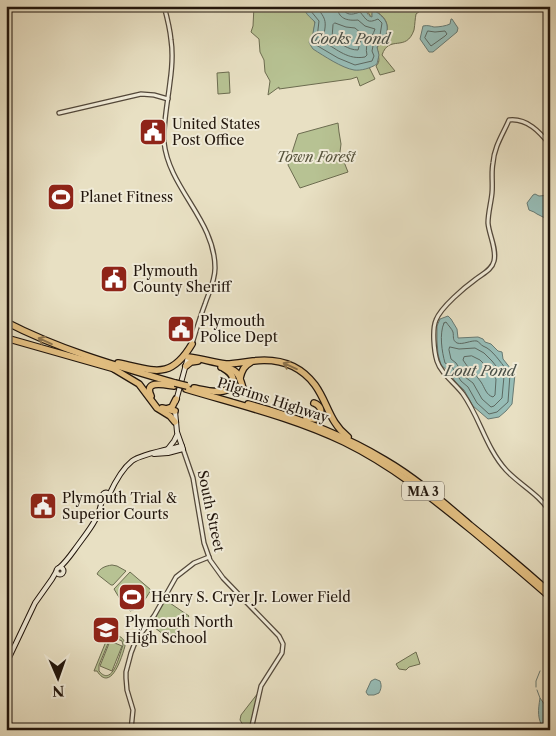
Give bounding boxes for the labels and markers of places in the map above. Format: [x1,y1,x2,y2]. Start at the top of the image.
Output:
place label: United States Post Office [172,115,260,149]
public building icon: United States Post Office [138,117,168,147]
sports icon: Planet Fitness [46,182,76,212]
place label: Planet Fitness [80,188,173,206]
place label: Plymouth County Sheriff [133,262,233,296]
public building icon: Plymouth County Sheriff [99,264,129,294]
place label: Plymouth Police Dept [200,312,278,346]
public building icon: Plymouth Police Dept [166,314,196,344]
place label: Plymouth Trial & Superior Courts [62,489,177,523]
public building icon: Plymouth Trial & Superior Courts [28,491,58,521]
sports icon: Henry S. Cryer Jr. Lower Field [117,582,147,612]
place label: Henry S. Cryer Jr. Lower Field [151,588,351,606]
place label: Plymouth North High School [125,613,233,647]
school or university icon: Plymouth North High School [91,615,121,645]

